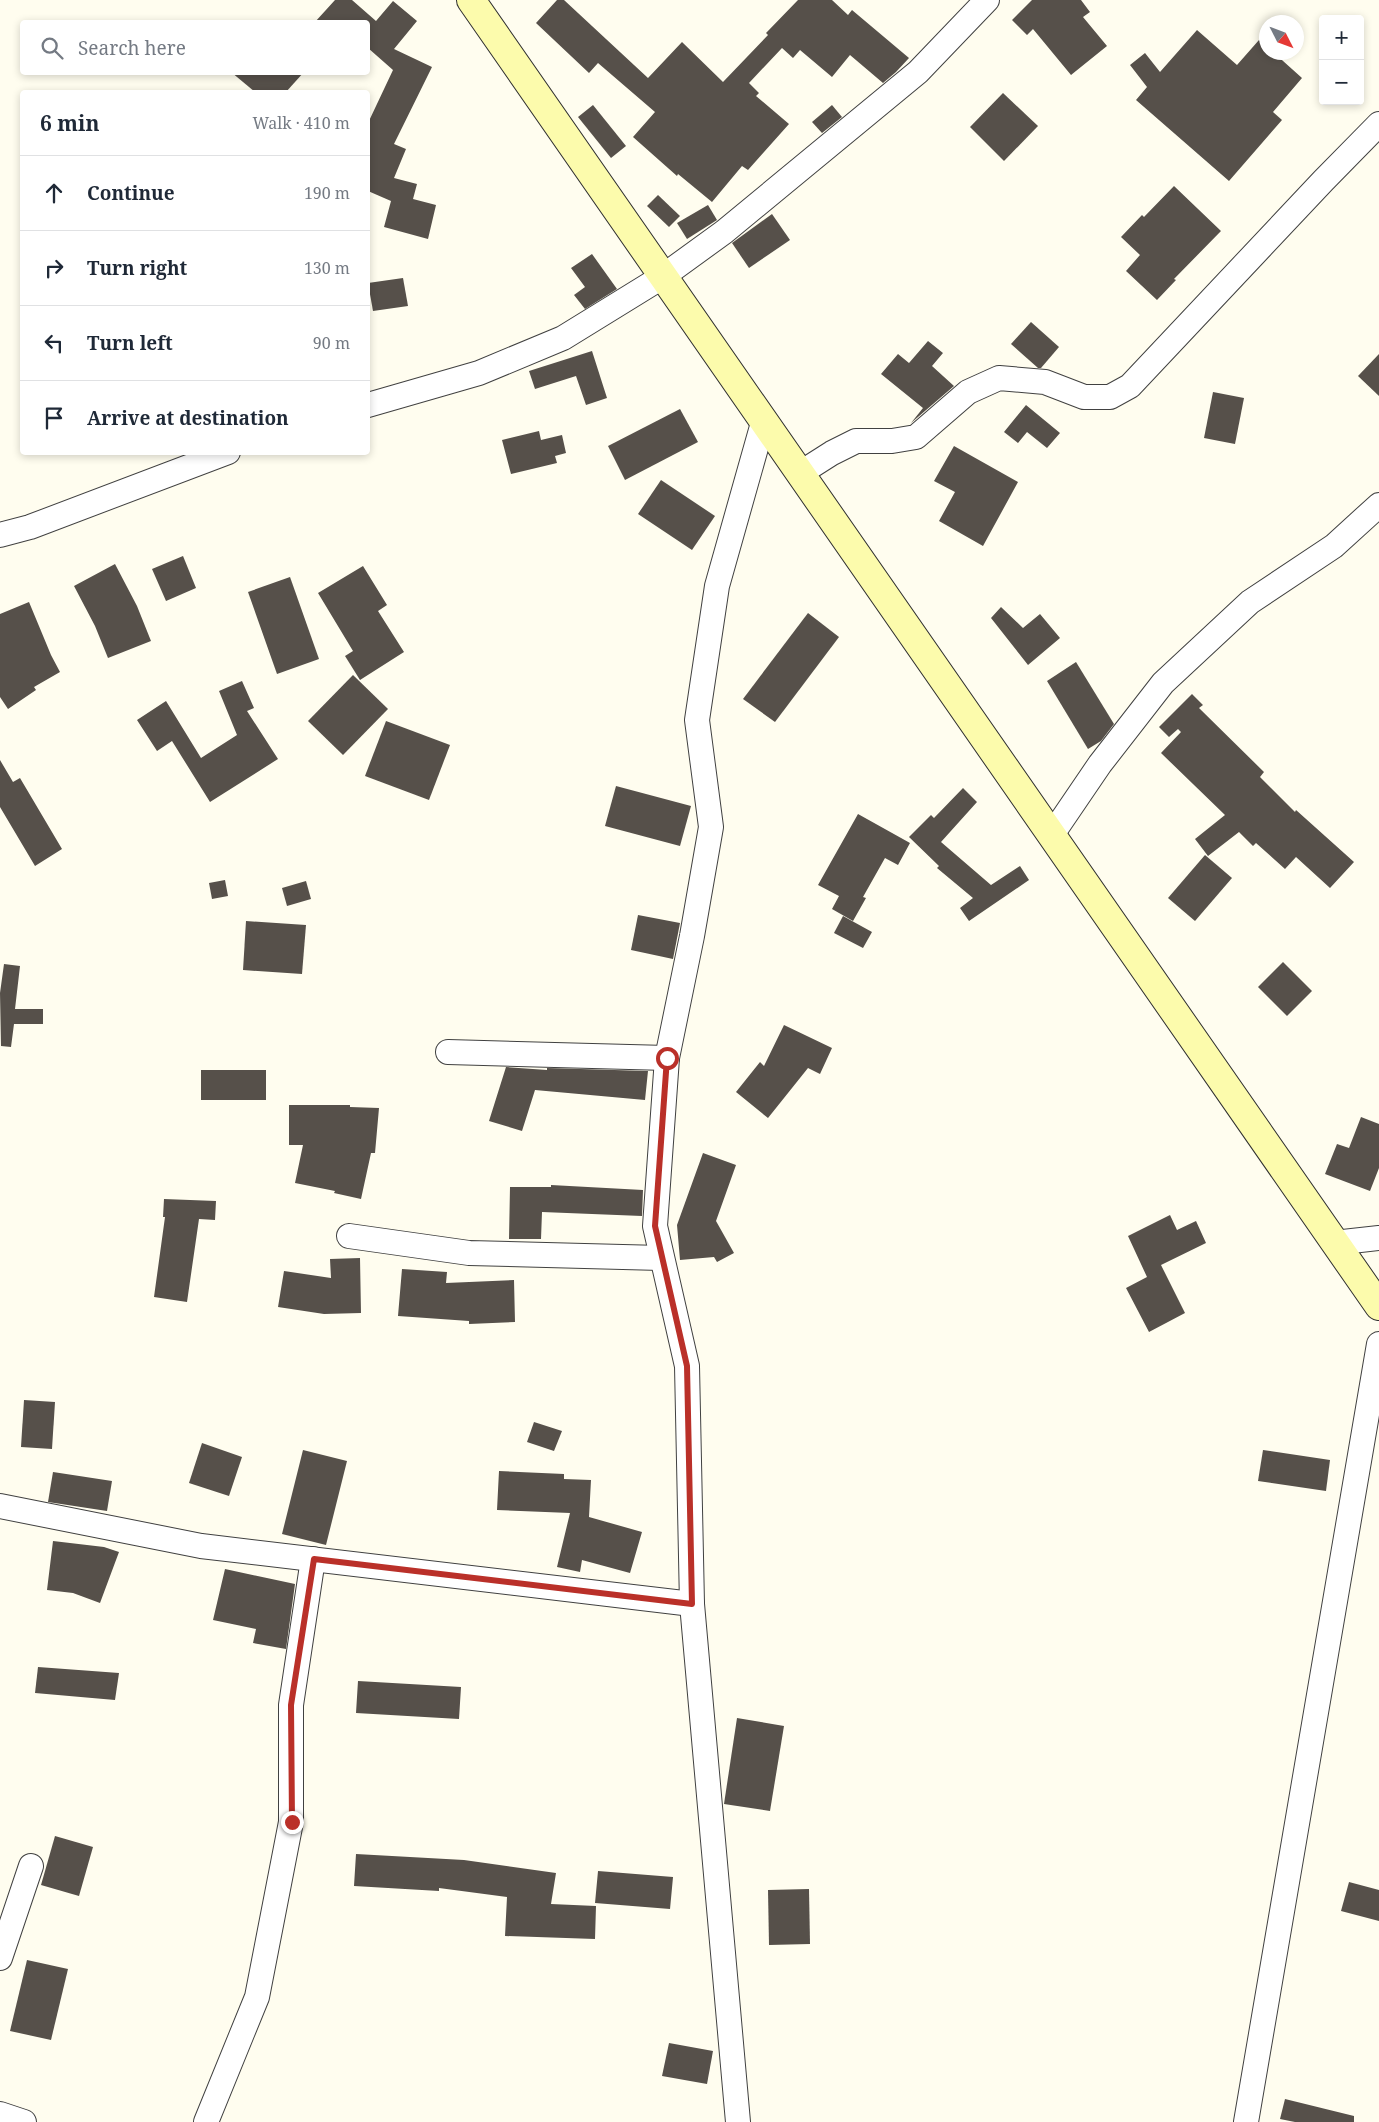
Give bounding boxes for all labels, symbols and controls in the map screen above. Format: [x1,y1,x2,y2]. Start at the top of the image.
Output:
north arrow [1259,15,1304,60]
map controls [1319,15,1364,105]
button: + [1319,15,1364,60]
search box [20,20,370,75]
icon: search [38,34,66,62]
text: Search here [78,35,186,61]
button: − [1319,60,1364,105]
text: 6 min [40,109,99,137]
text: Walk · 410 m [253,112,350,134]
icon: ahead [40,179,68,207]
text: Continue [87,180,175,206]
text: 190 m [304,182,350,204]
icon: right [40,254,68,282]
text: Turn right [87,255,187,281]
text: 130 m [304,257,350,279]
icon: left [40,329,68,357]
text: Turn left [87,330,173,356]
text: 90 m [313,332,350,354]
icon: arrive [40,404,68,432]
text: Arrive at destination [87,405,289,431]
route start [656,1047,679,1070]
route end [281,1811,304,1834]

